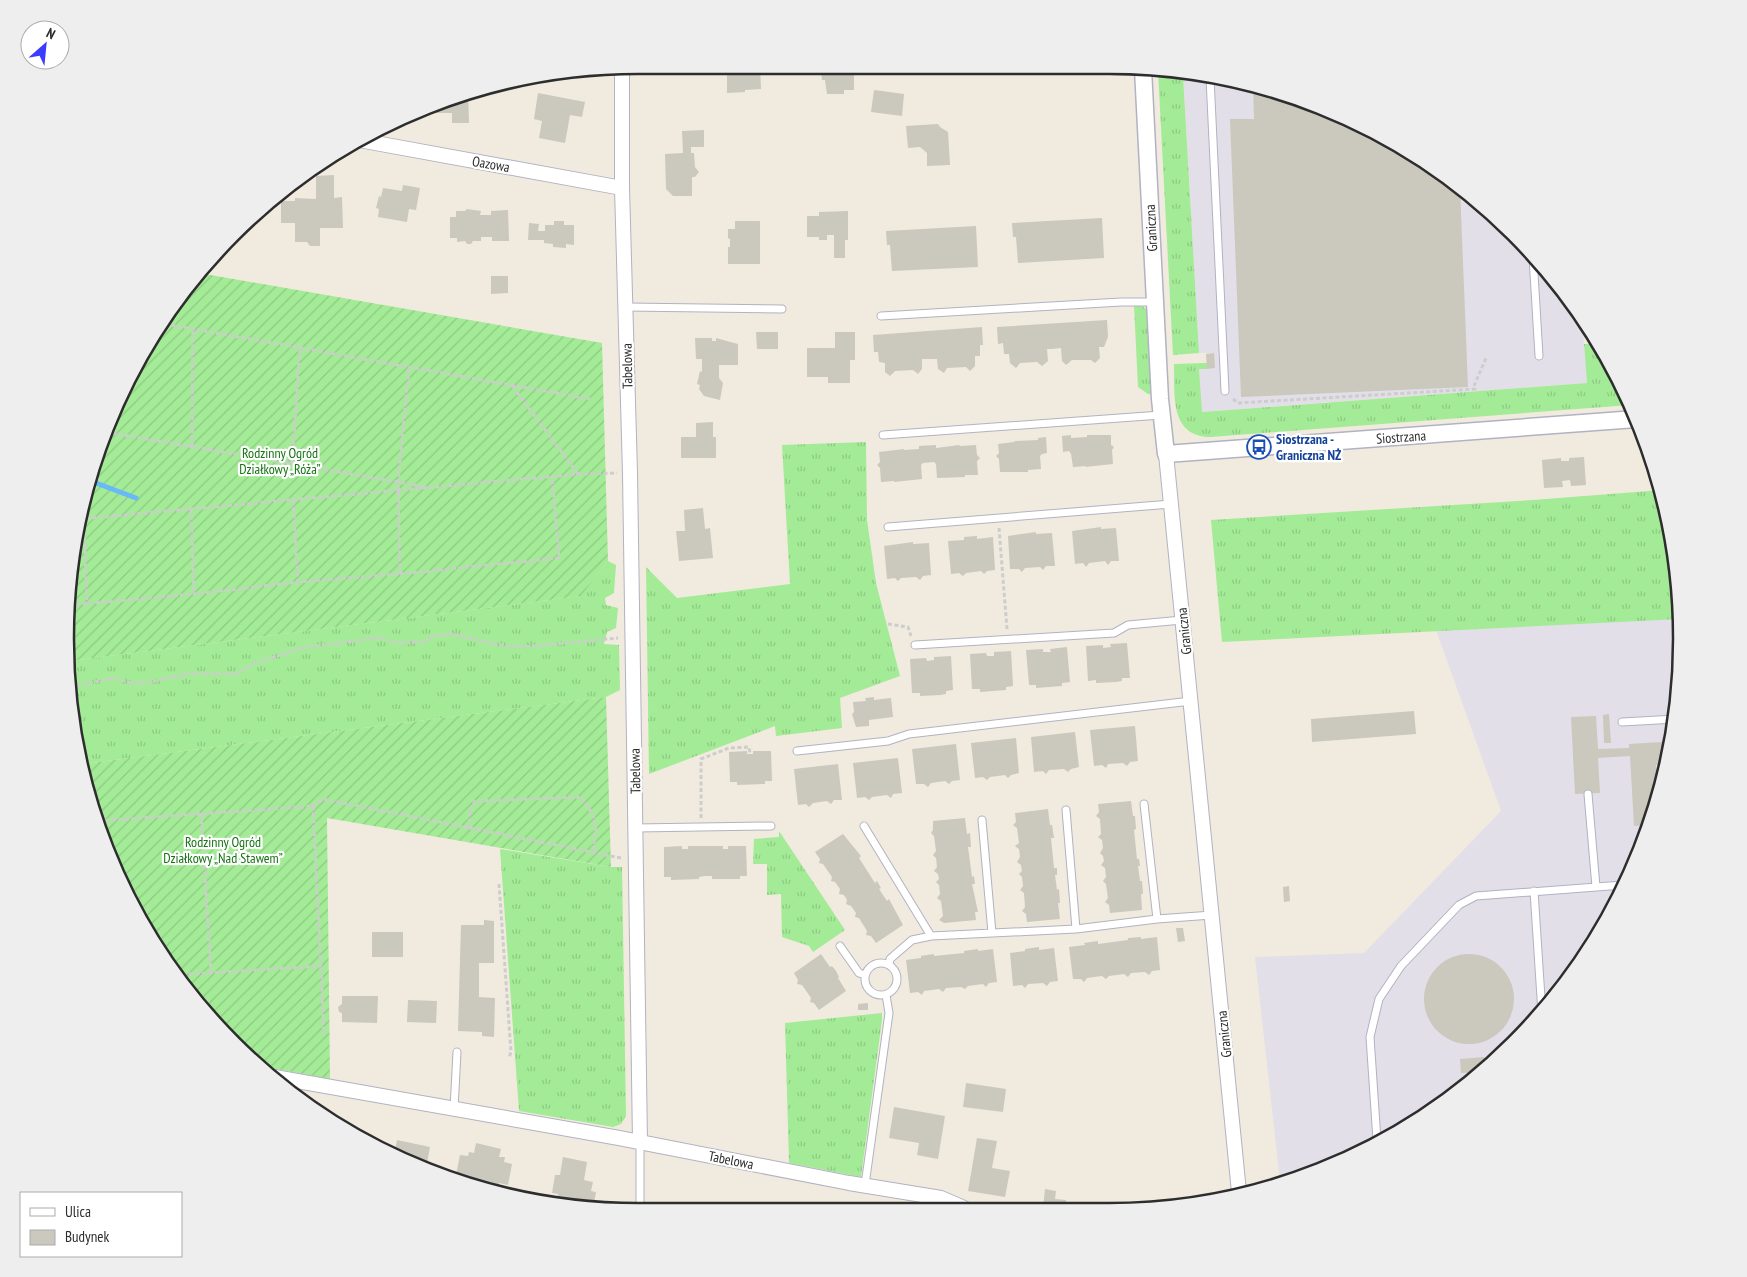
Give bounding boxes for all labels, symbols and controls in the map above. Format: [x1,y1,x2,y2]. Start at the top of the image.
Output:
north arrow [20,20,70,70]
text: N [43,24,58,43]
street label: Oazowa [471,152,511,176]
street label: Graniczna [1141,204,1161,252]
street label: Tabelowa [618,343,636,389]
street label: Siostrzana [1375,426,1427,448]
place label: Siostrzana - Graniczna NŻ [1276,430,1341,464]
bus stop icon: Siostrzana - Graniczna NŻ [1246,434,1272,460]
park label: Rodzinny Ogród Działkowy „Róża” [239,444,321,478]
street label: Graniczna [1173,607,1195,655]
street label: Tabelowa [626,748,644,794]
park label: Rodzinny Ogród Działkowy „Nad Stawem” [163,833,283,867]
street label: Graniczna [1213,1010,1235,1058]
street label: Tabelowa [707,1147,755,1173]
legend [20,1192,182,1257]
text: Ulica [65,1202,91,1221]
text: Budynek [65,1227,109,1246]

